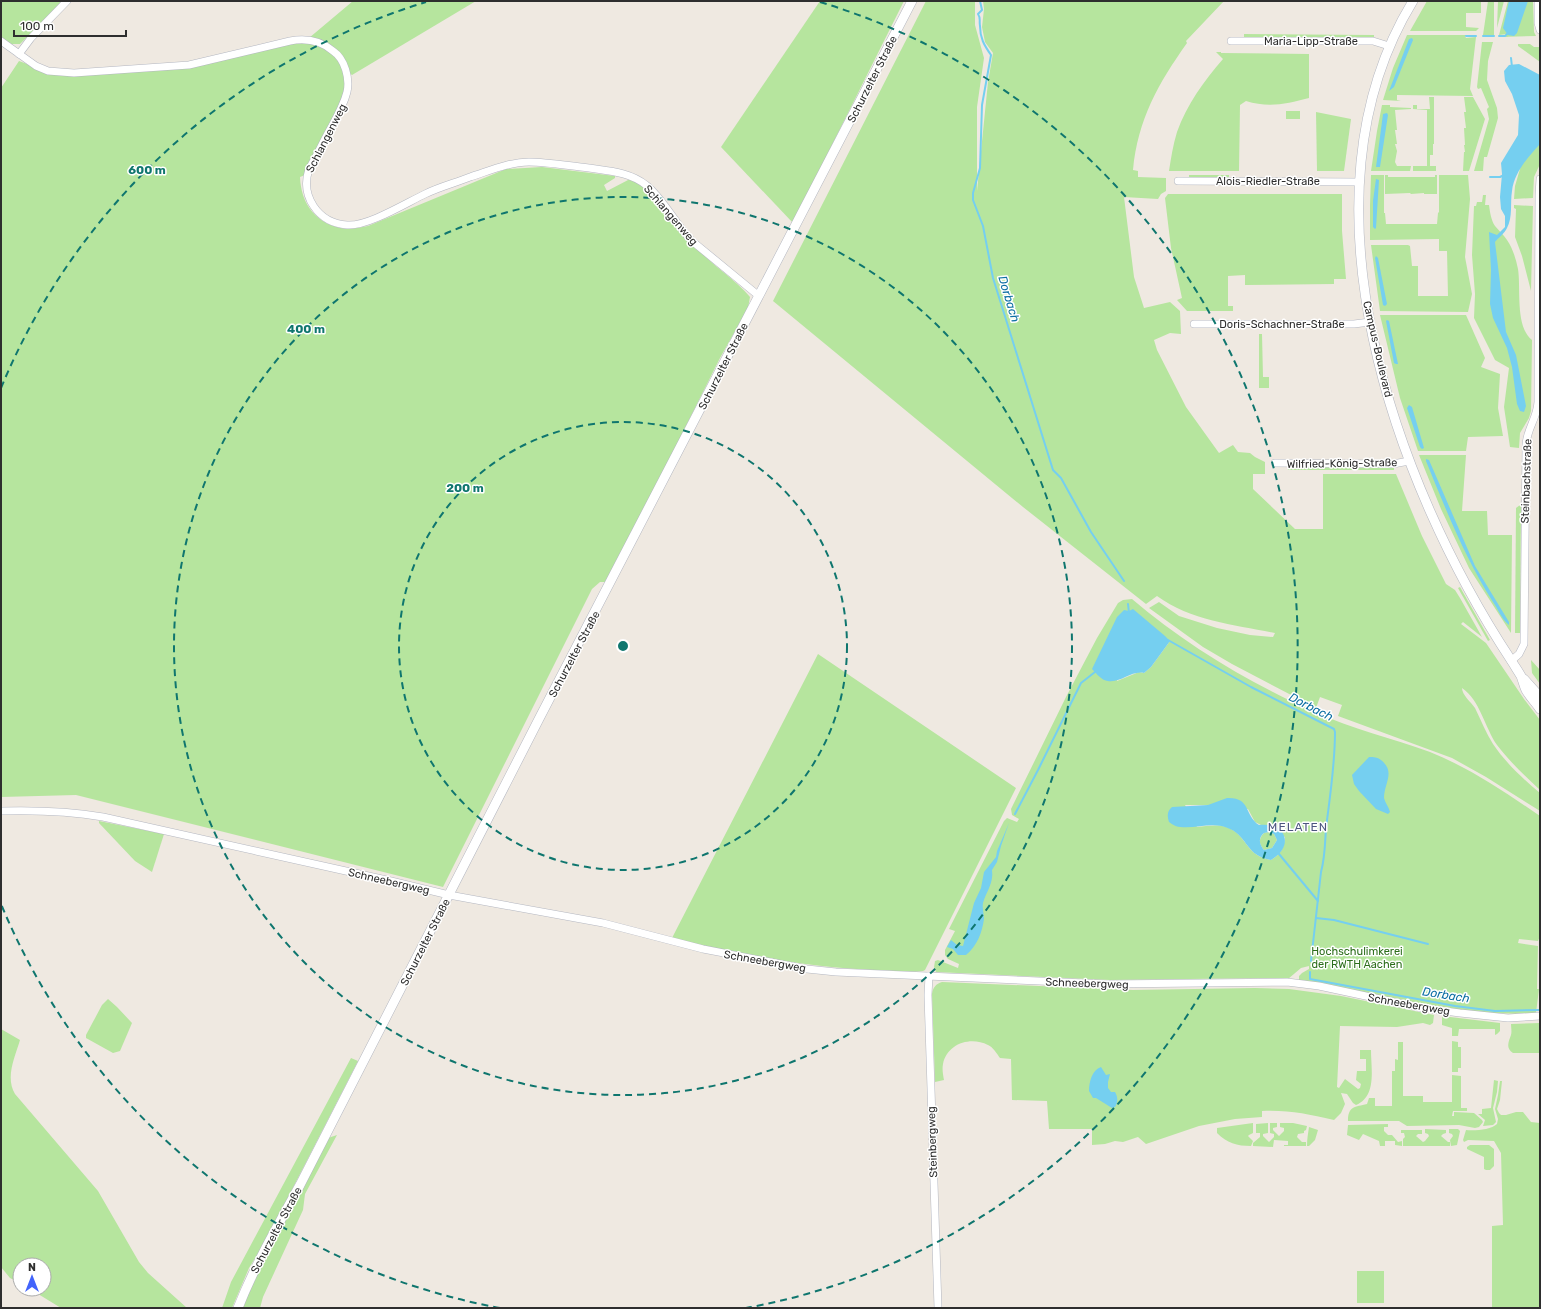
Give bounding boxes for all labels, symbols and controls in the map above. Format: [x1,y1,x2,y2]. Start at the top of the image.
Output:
scale bar [14,12,126,38]
text: 100 m [20,19,54,33]
street label: Schurzelter Straße [845,34,900,125]
street label: Maria-Lipp-Straße [1264,35,1358,48]
street label: Schlangenweg [303,102,349,175]
text: 600 m [128,163,166,177]
street label: Alois-Riedler-Straße [1216,175,1320,188]
street label: Schlangenweg [641,182,700,248]
water label: Dorbach [995,274,1023,324]
street label: Campus-Boulevard [1360,300,1395,399]
street label: Doris-Schachner-Straße [1219,318,1345,331]
street label: Schurzelter Straße [696,321,751,412]
text: 400 m [287,322,325,336]
street label: Steinbachstraße [1519,438,1534,524]
street label: Wilfried-König-Straße [1287,456,1397,471]
text: 200 m [446,481,484,495]
street label: Schurzelter Straße [546,609,603,700]
centre of rings [616,639,630,653]
water label: Dorbach [1287,690,1335,724]
district label: MELATEN [1268,820,1328,834]
street label: Schneebergweg [347,866,431,897]
street label: Schurzelter Straße [398,897,453,988]
park label: Hochschulimkerei der RWTH Aachen [1311,945,1403,971]
street label: Schneebergweg [723,948,807,975]
street label: Schneebergweg [1045,976,1129,991]
water label: Dorbach [1421,984,1471,1006]
street label: Schneebergweg [1367,991,1451,1018]
street label: Steinbergweg [925,1106,940,1178]
street label: Schurzelter Straße [248,1185,305,1276]
north arrow [12,1257,52,1297]
text: N [28,1261,36,1274]

